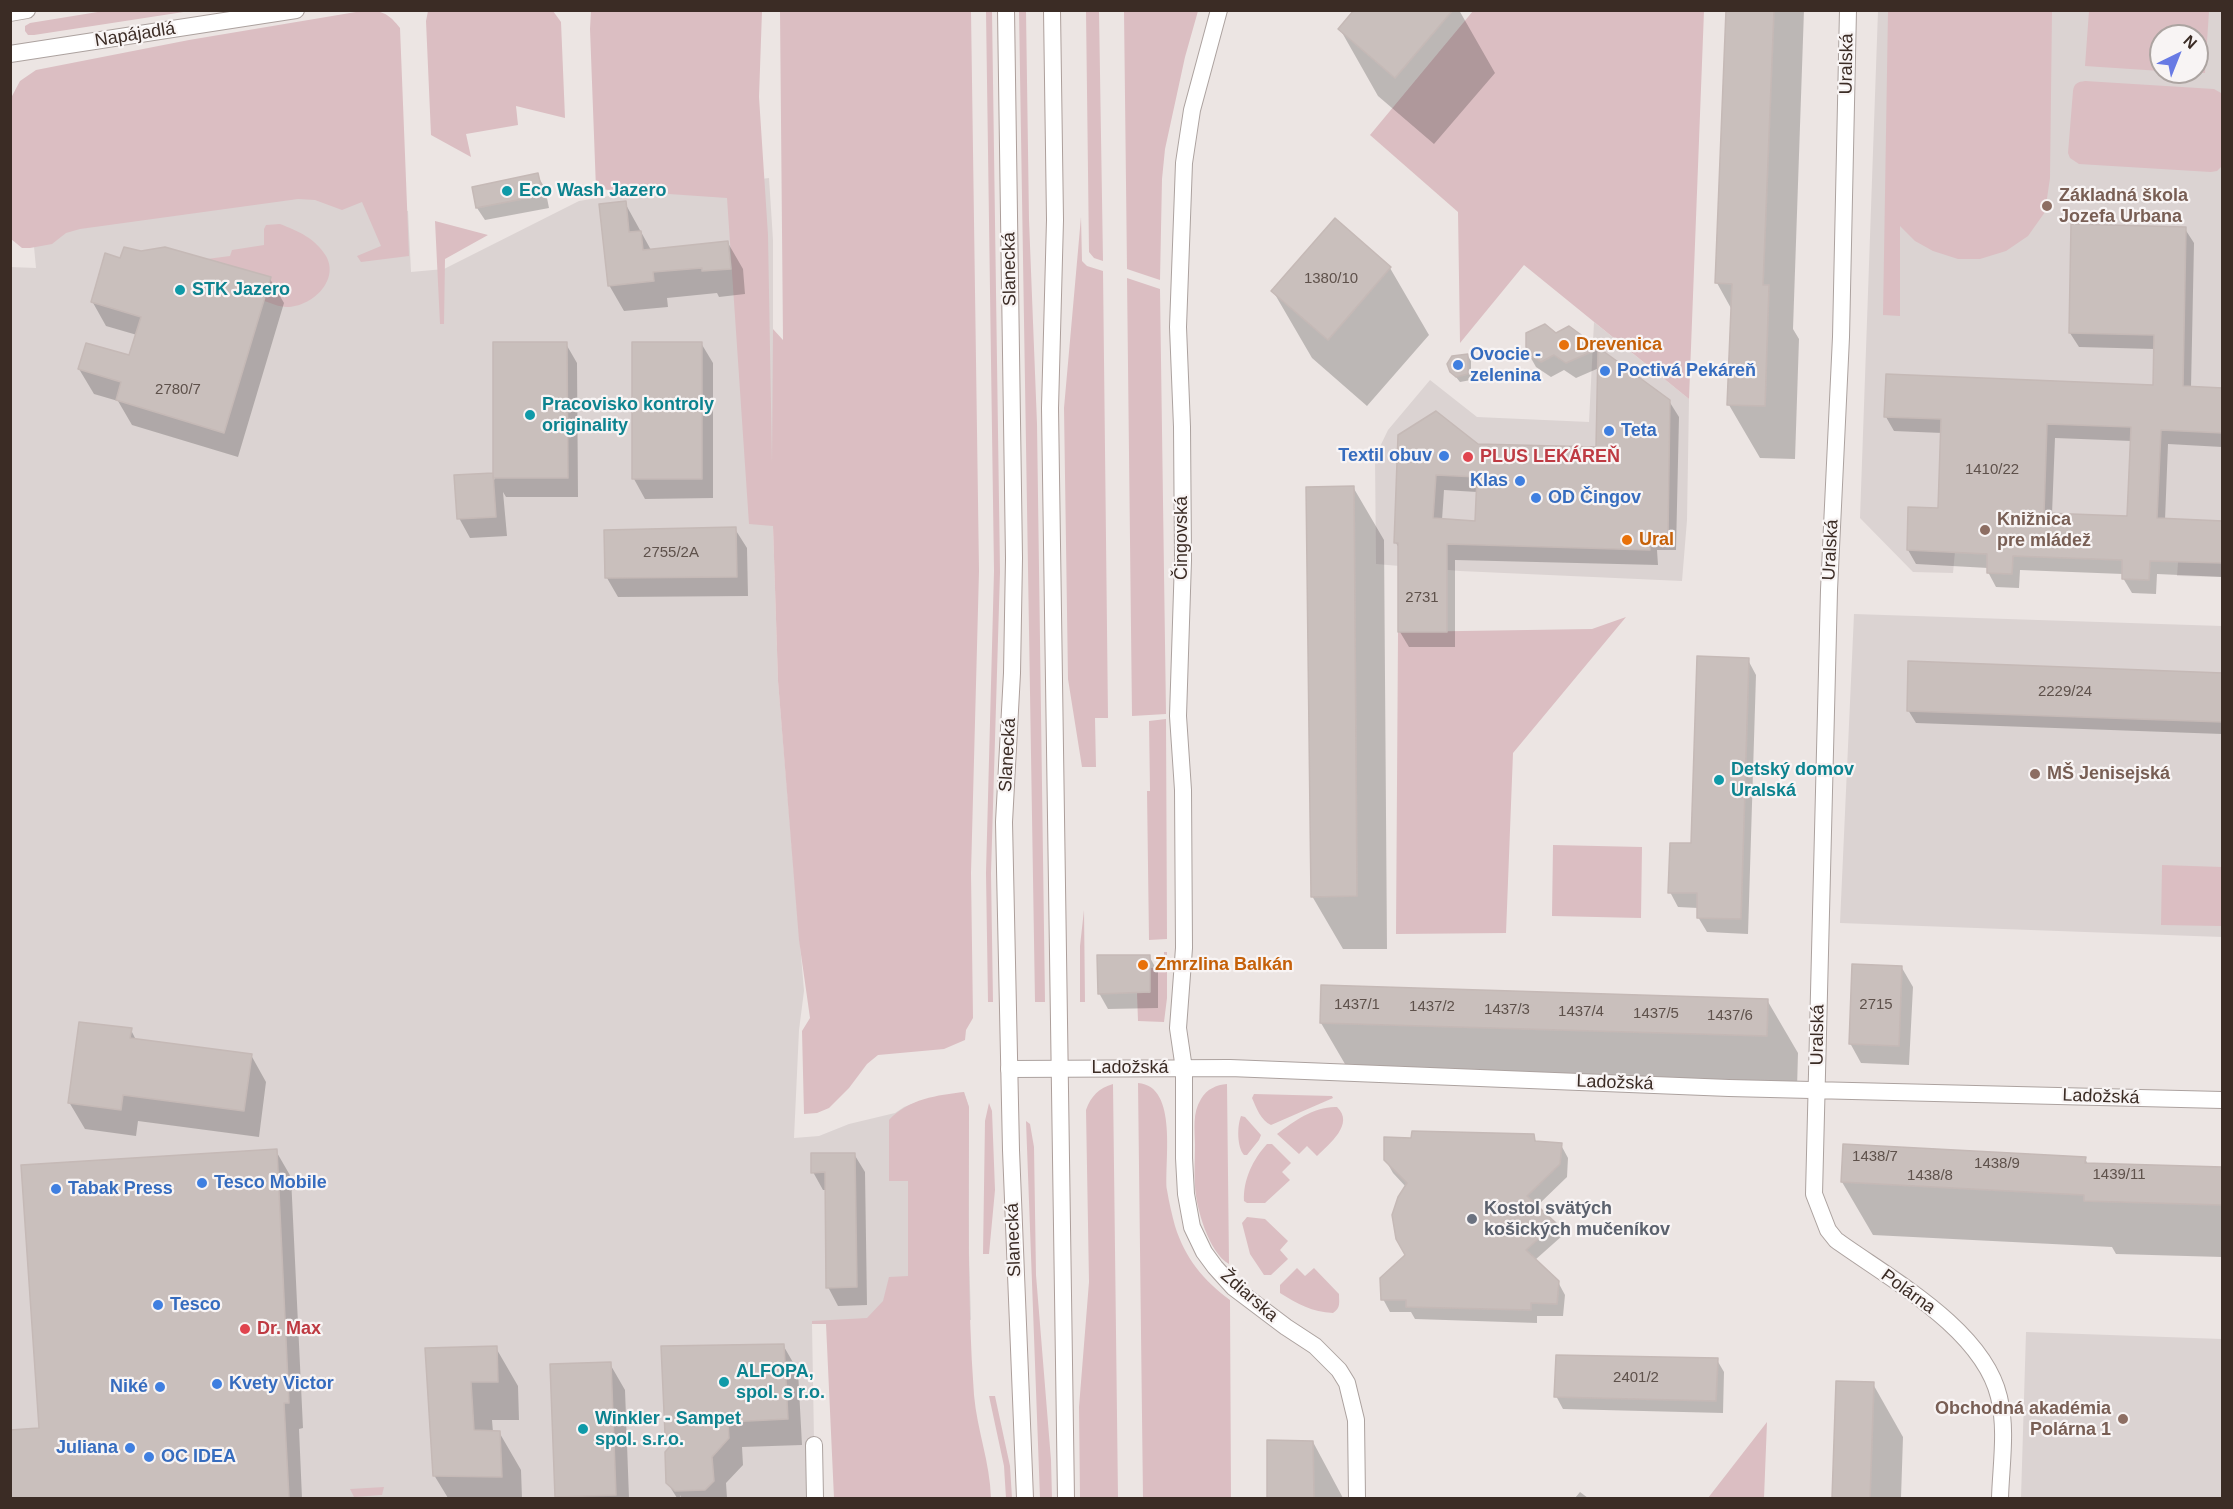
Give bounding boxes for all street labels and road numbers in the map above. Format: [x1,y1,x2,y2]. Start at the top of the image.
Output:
street label: Napájadlá [93,18,177,52]
street label: Uralská [1836,33,1858,95]
street label: Slanecká [999,232,1021,306]
street label: Čingovská [1171,496,1193,580]
street label: Uralská [1819,519,1843,581]
street label: Slanecká [995,717,1021,793]
street label: Uralská [1807,1004,1829,1066]
street label: Ladožská [1091,1057,1169,1079]
street label: Ladožská [1576,1071,1654,1095]
street label: Ladožská [2062,1085,2140,1109]
street label: Slanecká [1002,1203,1026,1277]
street label: Ždiarska [1216,1265,1282,1327]
street label: Polárna [1877,1265,1939,1319]

